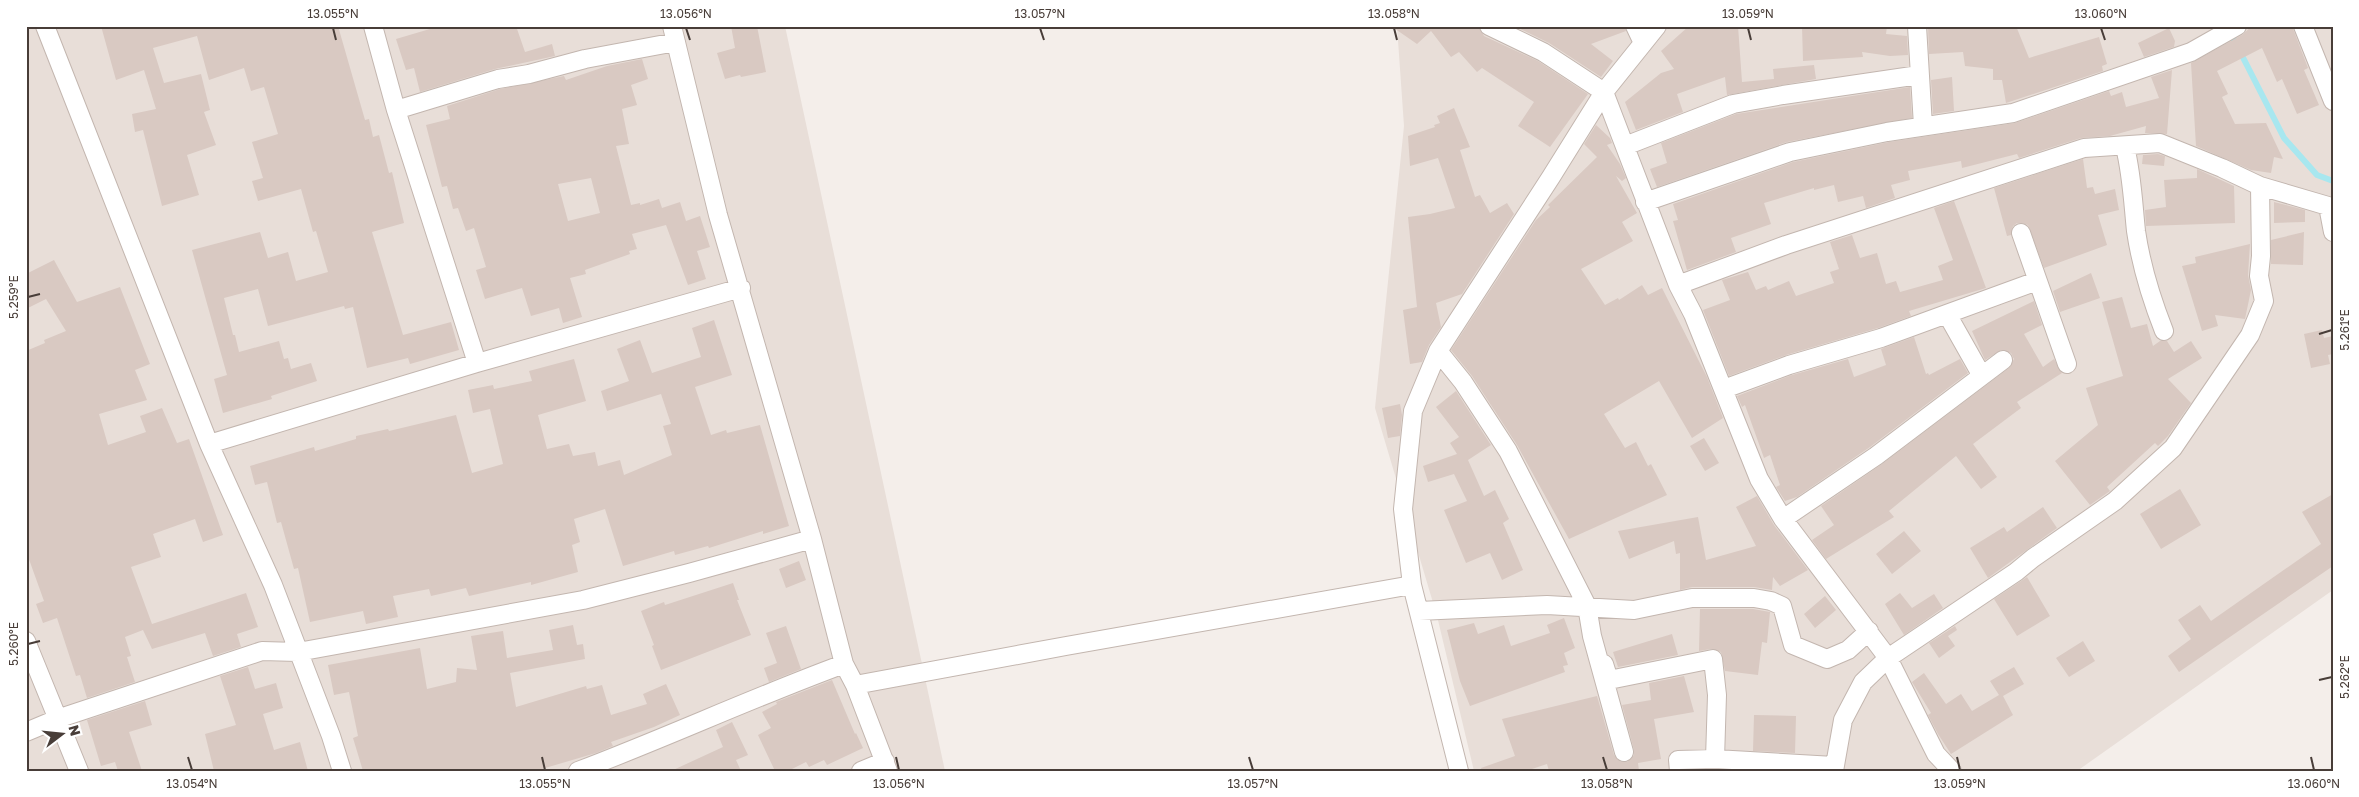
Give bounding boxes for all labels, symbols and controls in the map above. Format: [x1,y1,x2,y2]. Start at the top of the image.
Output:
text: 13.055°N [307,6,359,21]
text: 13.056°N [660,6,712,21]
text: 13.057°N [1014,6,1066,21]
text: 13.058°N [1368,6,1420,21]
text: 13.059°N [1722,6,1774,21]
text: 13.060°N [2075,6,2127,21]
text: 5.259°E [6,275,21,319]
text: 5.261°E [2337,309,2352,351]
text: 5.260°E [6,622,21,666]
text: 5.262°E [2337,655,2352,699]
north arrow [38,710,88,760]
text: N [65,723,85,738]
text: 13.054°N [166,776,218,791]
text: 13.055°N [519,776,571,791]
text: 13.056°N [873,776,925,791]
text: 13.057°N [1227,776,1279,791]
text: 13.058°N [1581,776,1633,791]
text: 13.059°N [1934,776,1986,791]
text: 13.060°N [2288,776,2340,791]

